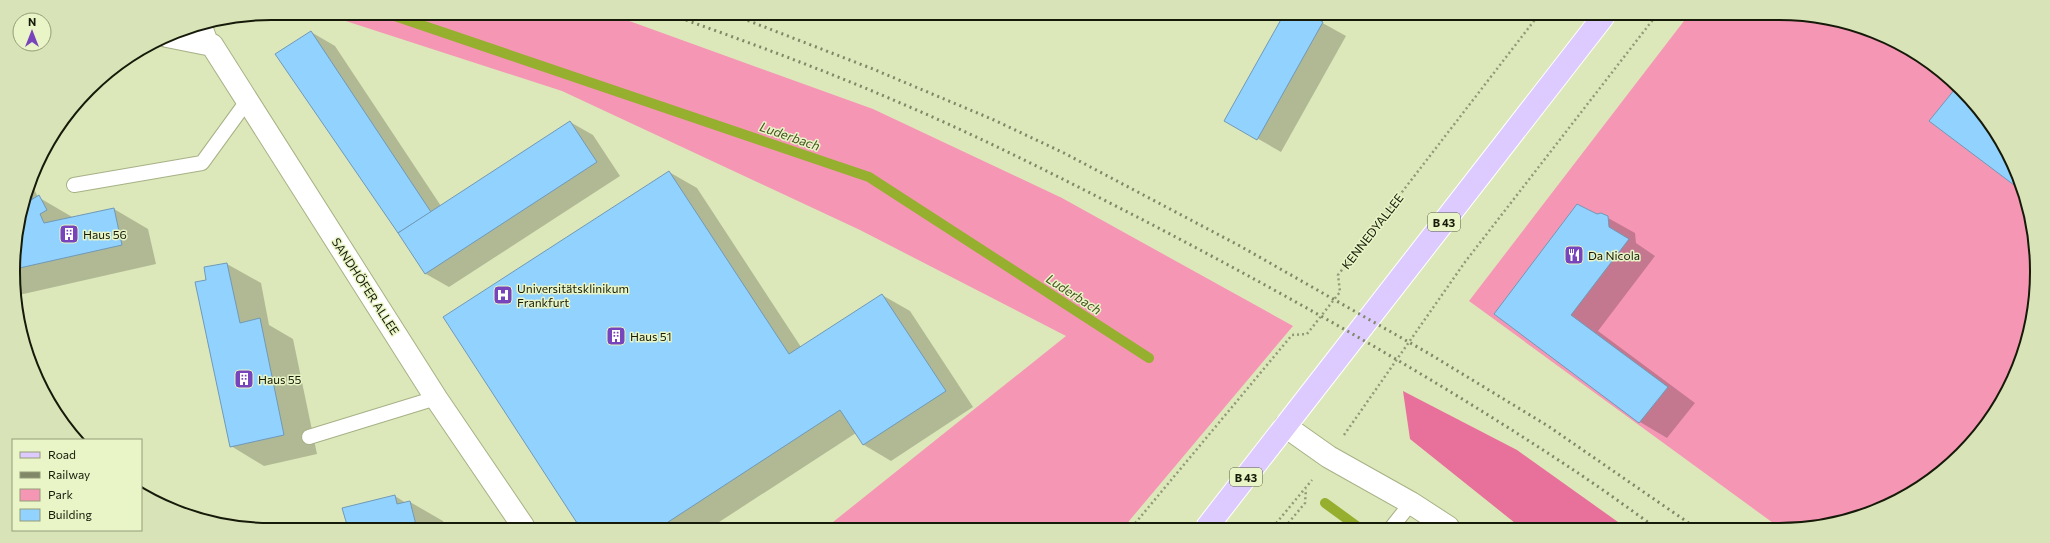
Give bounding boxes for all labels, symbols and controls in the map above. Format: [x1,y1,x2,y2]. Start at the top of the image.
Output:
north arrow [12,12,52,52]
text: N [28,15,36,28]
water label: Luderbach [758,118,822,154]
street label: KENNEDYALLEE [1338,191,1406,271]
road number: B 43 [1428,213,1460,231]
building icon: Haus 56 [58,223,80,245]
place label: Haus 56 [83,227,127,241]
street label: SANDHÖFER ALLEE [329,235,403,337]
restaurant icon: Da Nicola [1563,244,1585,266]
place label: Da Nicola [1588,248,1640,262]
water label: Luderbach [1043,270,1105,318]
place label: Universitätsklinikum Frankfurt [517,281,629,309]
hospital icon: Universitätsklinikum Frankfurt [492,284,514,306]
building icon: Haus 51 [605,325,627,347]
place label: Haus 51 [630,329,672,343]
building icon: Haus 55 [233,368,255,390]
place label: Haus 55 [258,372,302,386]
legend [12,439,142,531]
text: Road [48,447,76,461]
text: Railway [48,467,90,481]
road number: B 43 [1230,468,1262,486]
text: Park [48,487,74,501]
text: Building [48,507,92,521]

